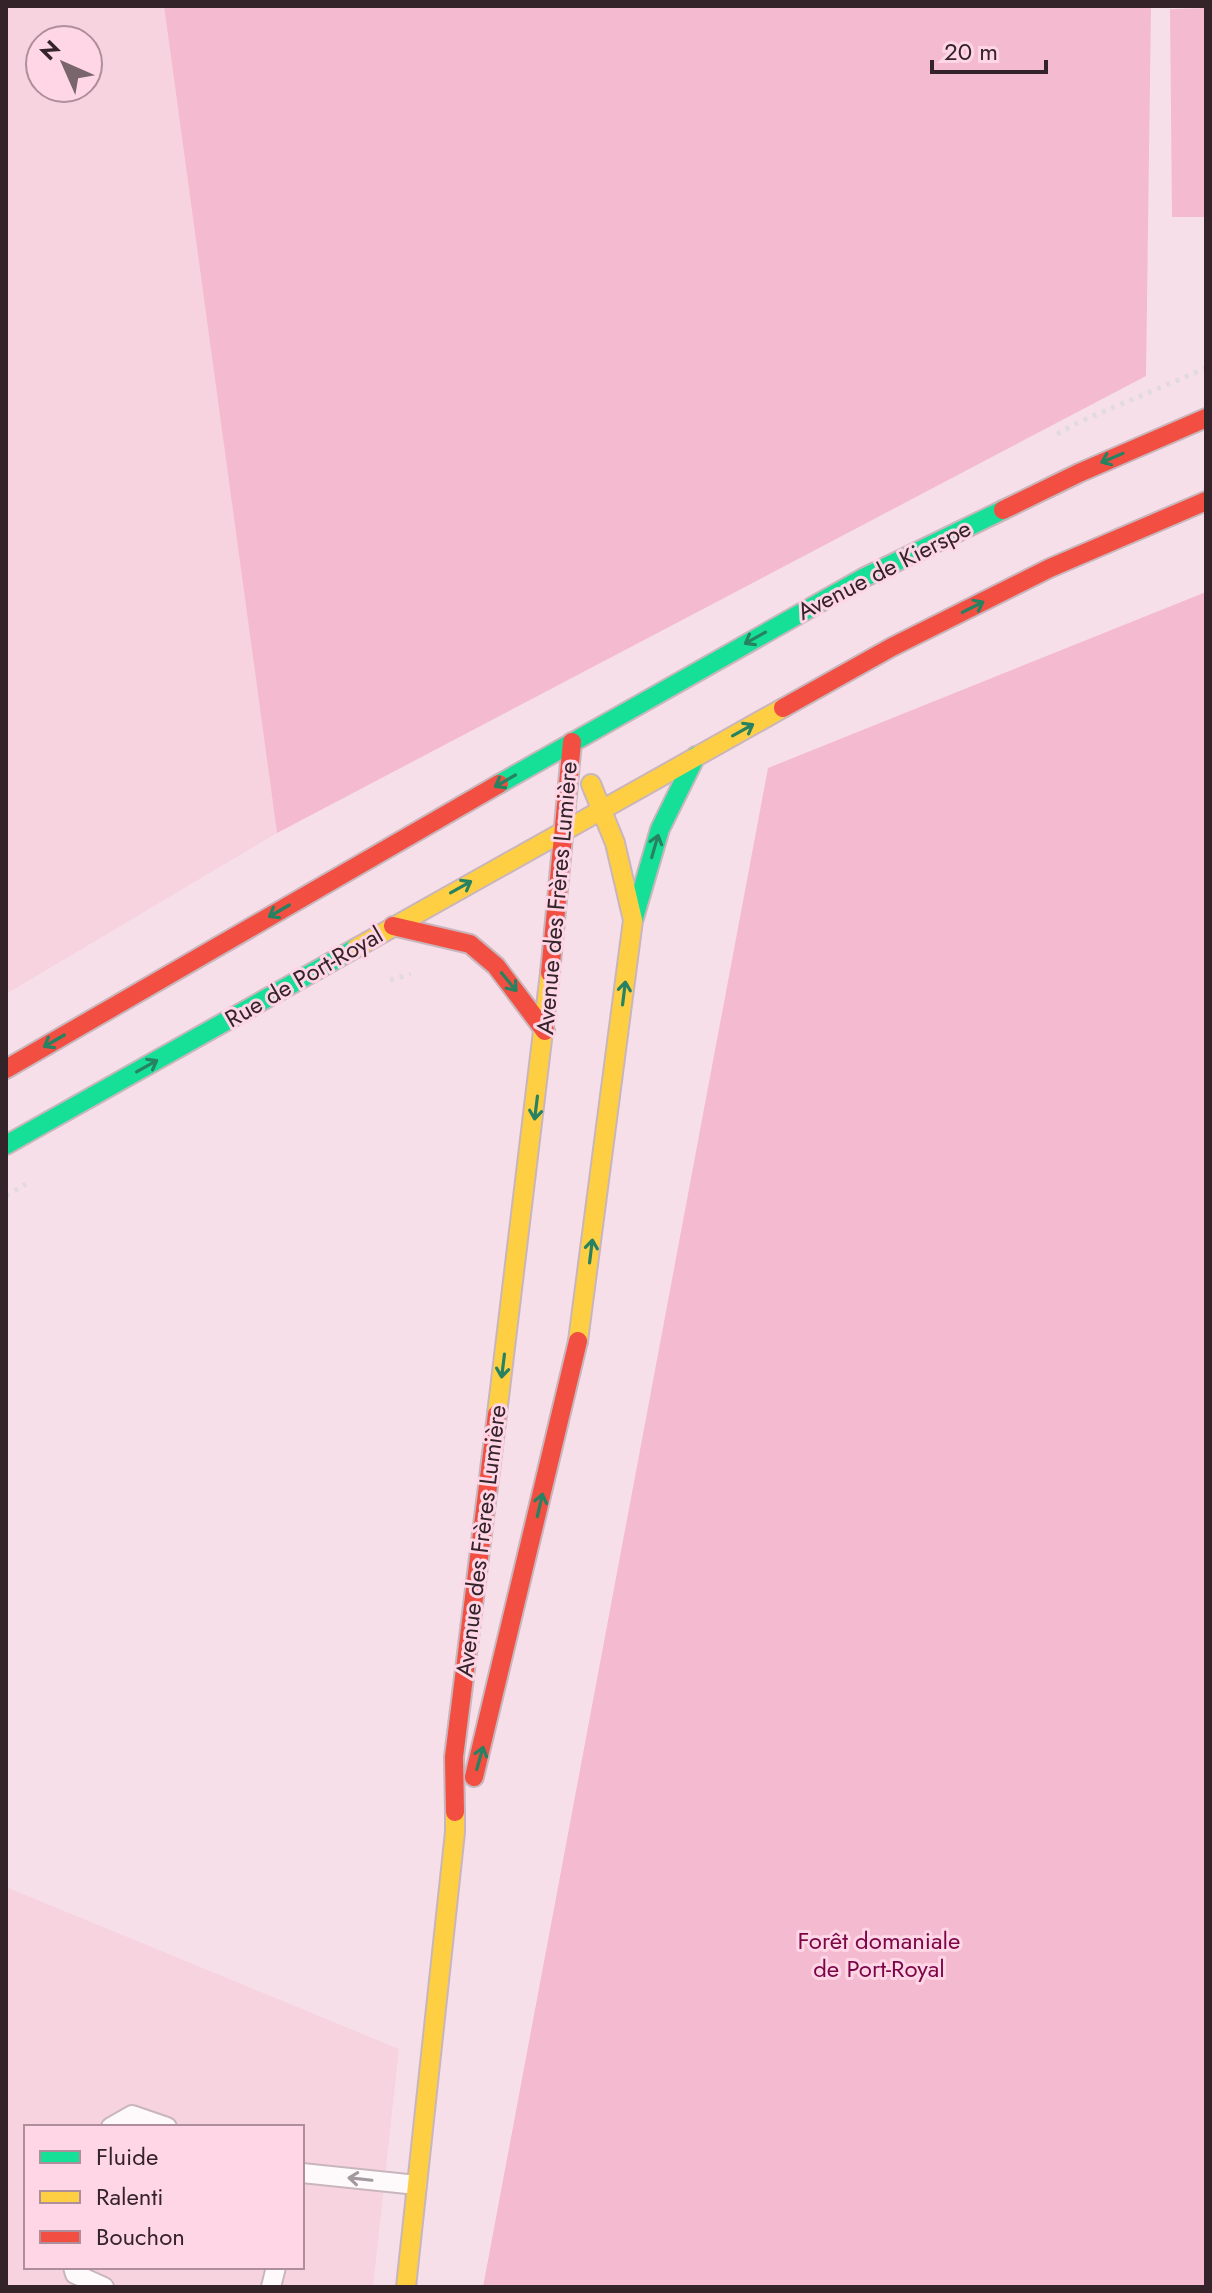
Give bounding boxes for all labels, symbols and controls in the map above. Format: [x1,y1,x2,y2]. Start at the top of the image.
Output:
north arrow [24,24,104,104]
scale bar [932,24,1046,74]
text: N [32,32,67,67]
text: 20 m [944,34,998,69]
one-way arrow [1100,452,1125,467]
street label: Avenue de Kierspe [791,511,977,629]
one-way arrow [960,599,984,614]
one-way arrow [744,630,767,646]
one-way arrow [731,721,755,737]
street label: Avenue des Frères Lumière [527,760,586,1036]
one-way arrow [493,774,517,789]
one-way arrow [649,833,664,859]
one-way arrow [449,879,472,895]
one-way arrow [268,903,291,919]
street label: Rue de Port-Royal [218,917,389,1036]
one-way arrow [501,971,518,992]
one-way arrow [617,981,632,1006]
one-way arrow [43,1033,66,1049]
one-way arrow [135,1058,158,1074]
one-way arrow [528,1094,543,1121]
one-way arrow [584,1238,599,1265]
one-way arrow [495,1353,510,1378]
street label: Avenue des Frères Lumière [446,1403,515,1679]
one-way arrow [533,1493,548,1519]
one-way arrow [473,1746,488,1772]
park label: Forêt domaniale de Port-Royal [798,1923,960,1986]
legend [24,2125,304,2269]
text: Fluide [96,2139,158,2174]
one-way arrow [347,2171,373,2186]
text: Ralenti [96,2179,163,2214]
text: Bouchon [96,2219,185,2254]

